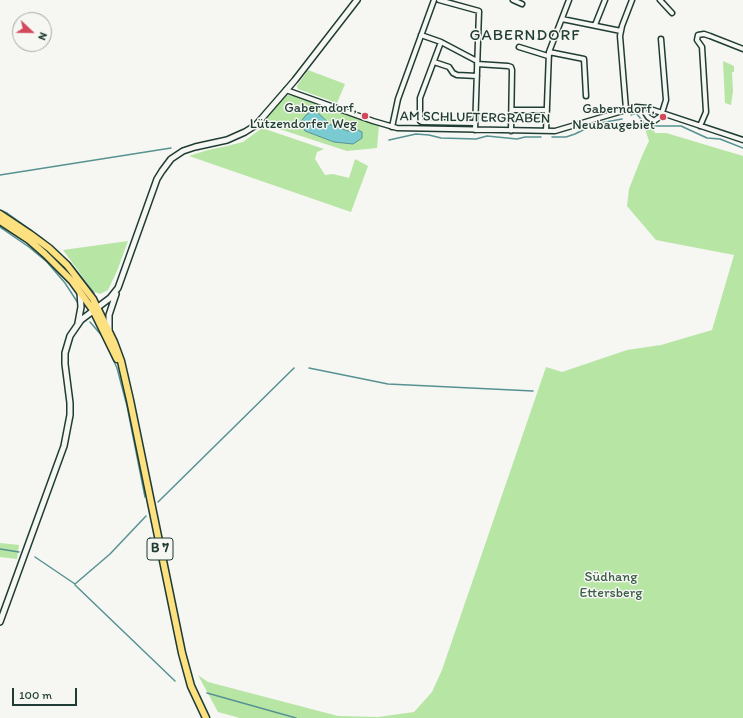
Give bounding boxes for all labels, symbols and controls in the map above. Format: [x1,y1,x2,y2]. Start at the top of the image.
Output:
north arrow [12,12,52,52]
district label: GABERNDORF [470,26,580,46]
text: N [35,30,50,42]
place label: Gaberndorf, Lützendorfer Weg [250,100,357,132]
place label: Gaberndorf, Neubaugebiet [572,101,655,134]
street label: AM SCHLUFTERGRABEN [400,108,550,128]
marker: Gaberndorf, Lützendorfer Weg [360,111,370,121]
marker: Gaberndorf, Neubaugebiet [658,112,668,122]
road number: B 7 [147,538,173,560]
park label: Südhang Ettersberg [580,569,642,602]
scale bar [14,680,79,706]
text: 100 m [19,688,52,702]

